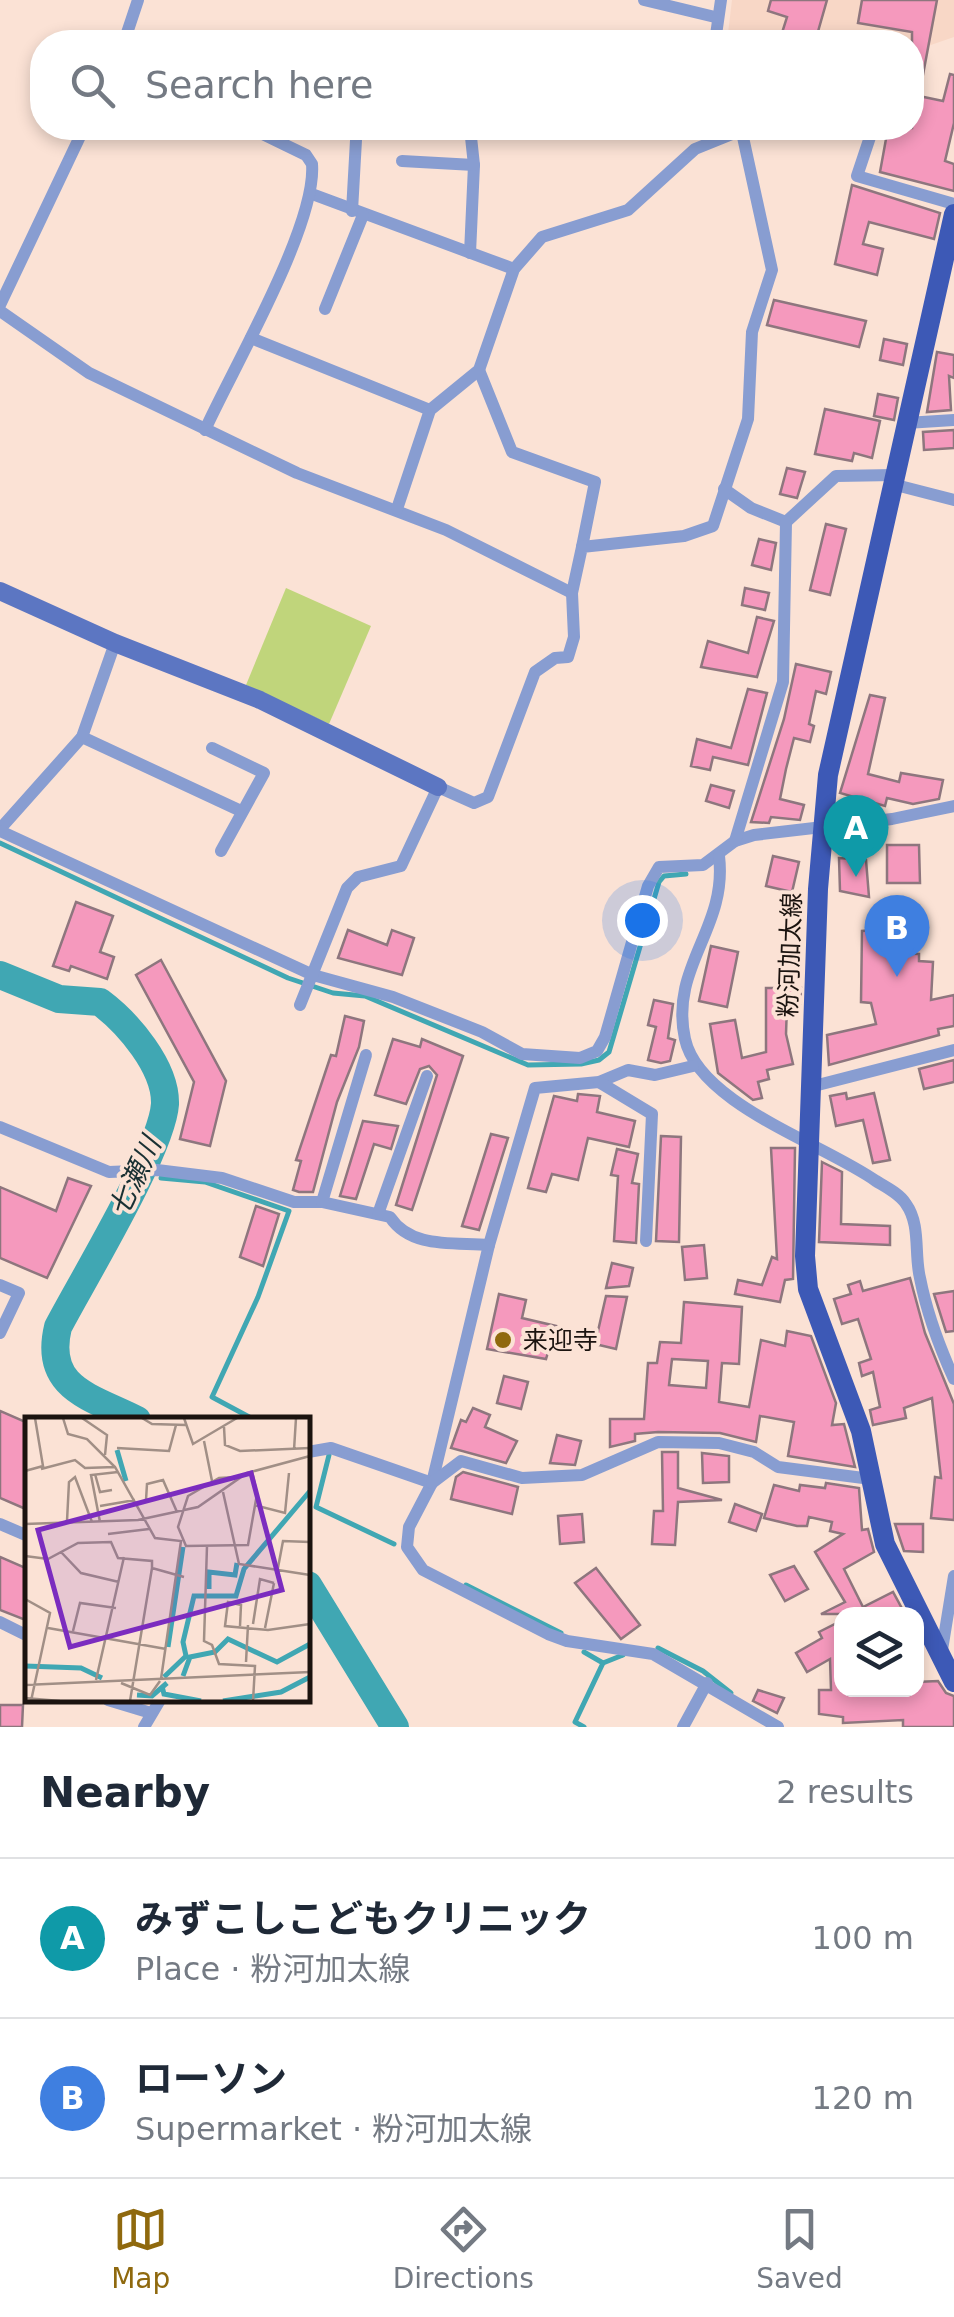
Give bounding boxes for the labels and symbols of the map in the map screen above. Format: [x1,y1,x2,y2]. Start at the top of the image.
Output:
pin: A [824,794,888,877]
street label: 粉河加太線 [773,892,807,1018]
pin: B [864,894,930,977]
your location [617,895,668,946]
water label: 七瀬川 [102,1129,169,1222]
place label: 来迎寺 [523,1326,598,1355]
marker: 来迎寺 [492,1329,514,1351]
inset map [25,1417,310,1702]

